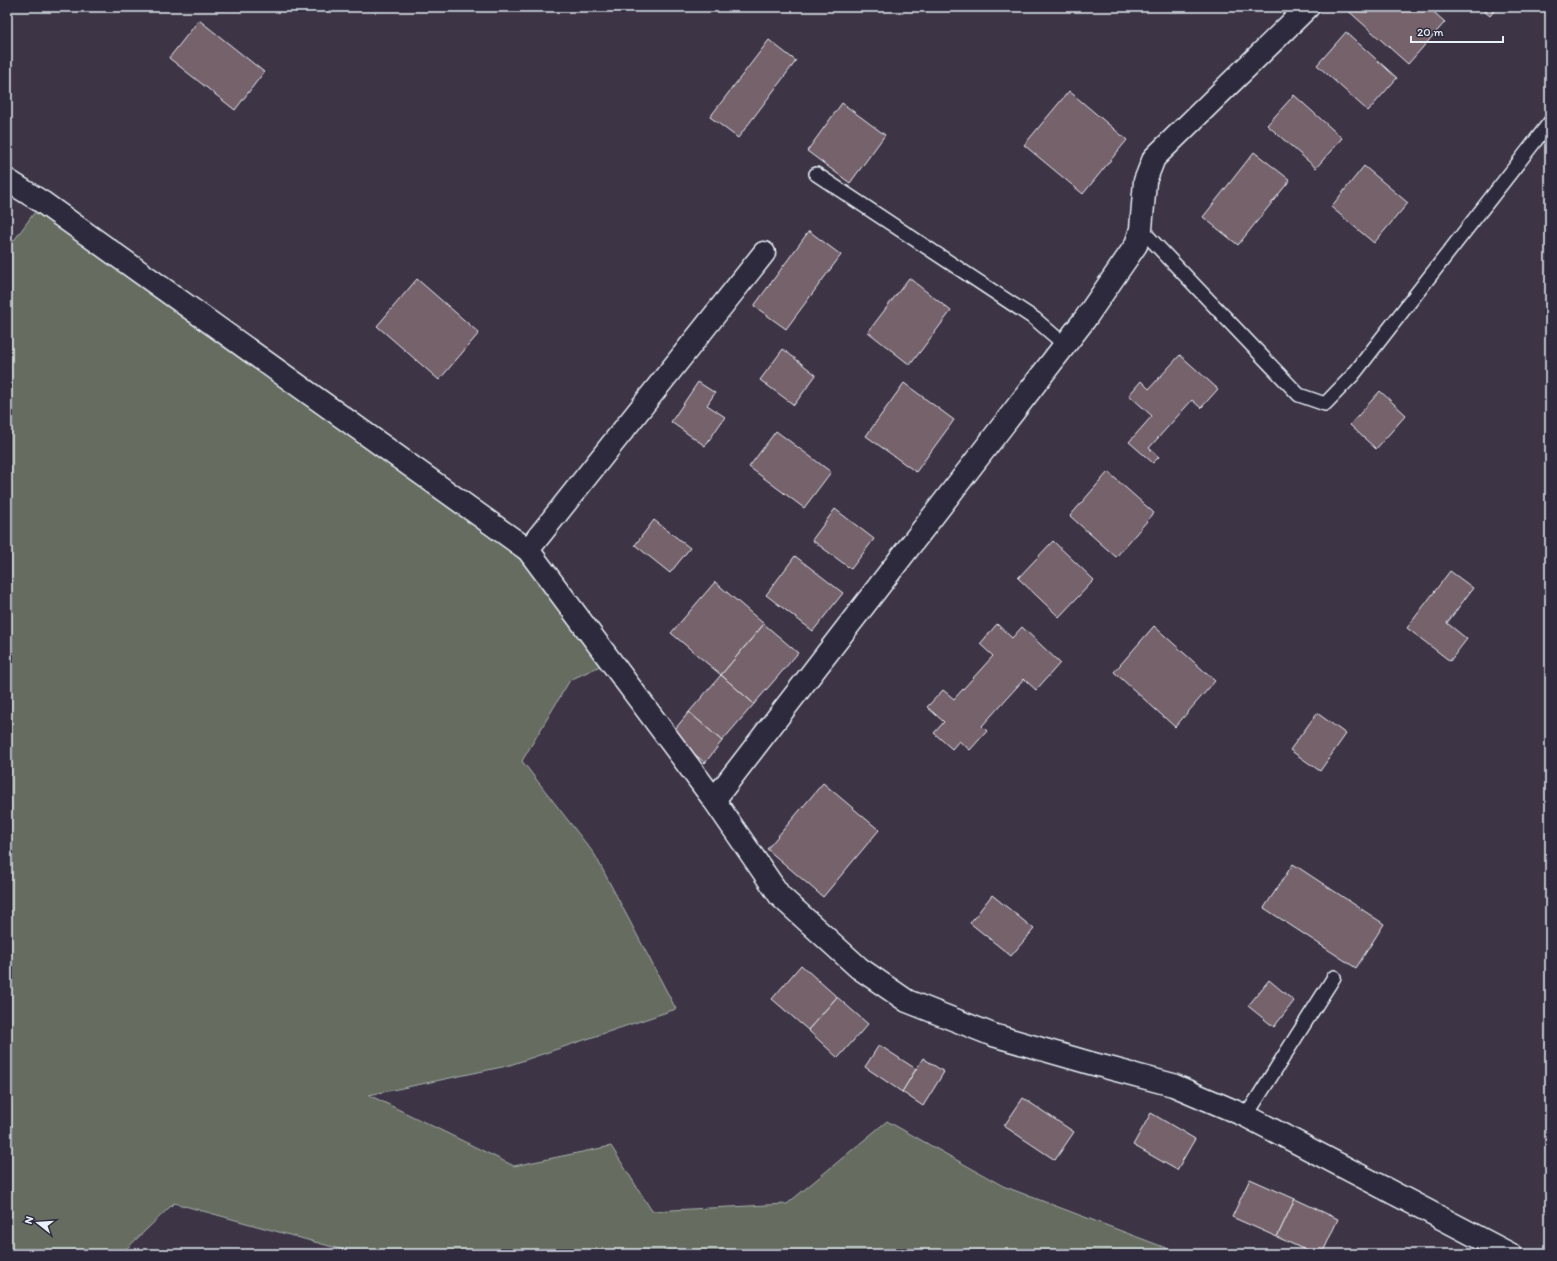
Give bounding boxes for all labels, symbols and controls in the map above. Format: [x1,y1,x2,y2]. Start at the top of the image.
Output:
scale bar [1411,18,1503,44]
text: 20 m [1417,25,1444,39]
north arrow [18,1203,58,1243]
text: N [22,1215,36,1226]

